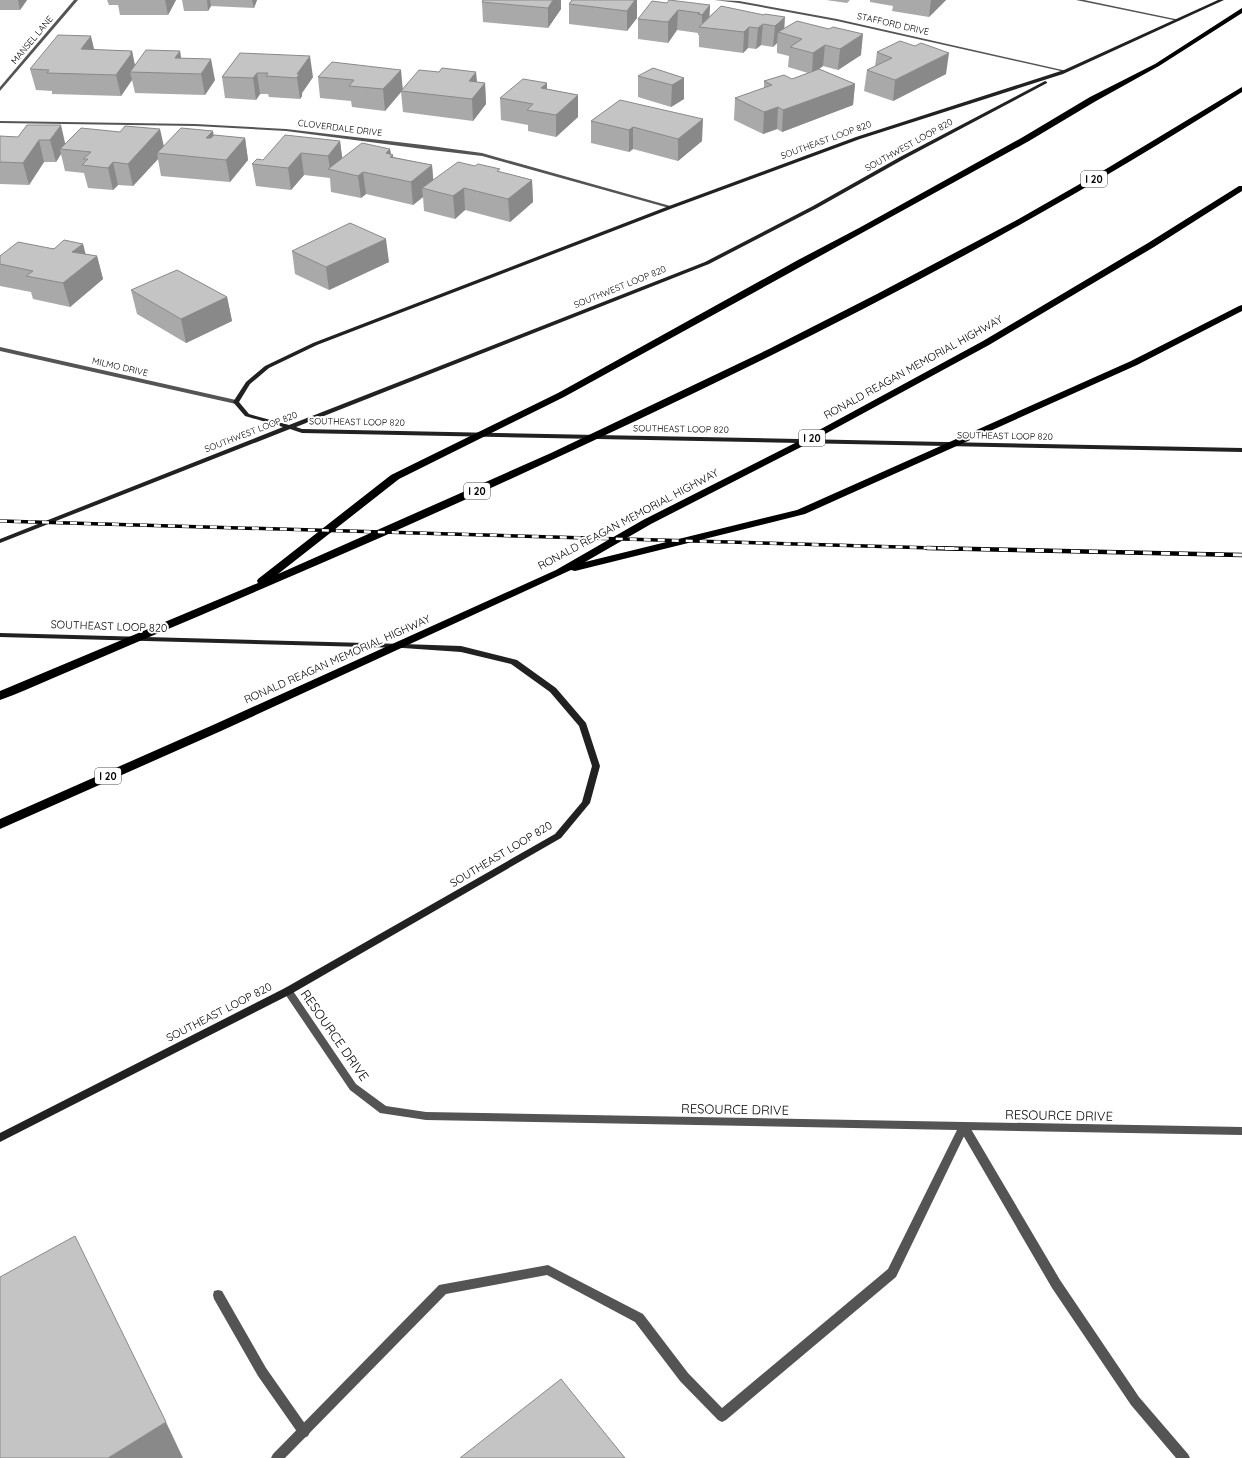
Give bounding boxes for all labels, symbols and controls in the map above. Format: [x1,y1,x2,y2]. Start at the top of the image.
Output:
street label: STAFFORD DRIVE [856,10,930,37]
street label: MANSEL LANE [8,13,55,66]
street label: SOUTHWEST LOOP 820 [863,116,955,173]
street label: CLOVERDALE DRIVE [297,117,383,138]
street label: SOUTHEAST LOOP 820 [779,118,873,161]
road number: I 20 [1081,171,1107,187]
street label: SOUTHWEST LOOP 820 [572,263,668,310]
street label: RONALD REAGAN MEMORIAL HIGHWAY [821,312,1005,422]
street label: MILMO DRIVE [91,355,149,378]
street label: SOUTHWEST LOOP 820 [203,409,299,454]
street label: SOUTHEAST LOOP 820 [309,415,405,428]
street label: SOUTHEAST LOOP 820 [633,422,729,435]
street label: SOUTHEAST LOOP 820 [957,429,1053,442]
road number: I 20 [799,430,825,446]
street label: RONALD REAGAN MEMORIAL HIGHWAY [535,465,721,573]
road number: I 20 [464,483,490,499]
street label: RONALD REAGAN MEMORIAL HIGHWAY [242,611,432,707]
street label: SOUTHEAST LOOP 820 [50,617,168,635]
road number: I 20 [95,768,121,784]
street label: SOUTHEAST LOOP 820 [447,818,555,890]
street label: SOUTHEAST LOOP 820 [164,979,274,1045]
street label: RESOURCE DRIVE [297,986,373,1084]
street label: RESOURCE DRIVE [681,1100,789,1118]
street label: RESOURCE DRIVE [1005,1106,1113,1124]

